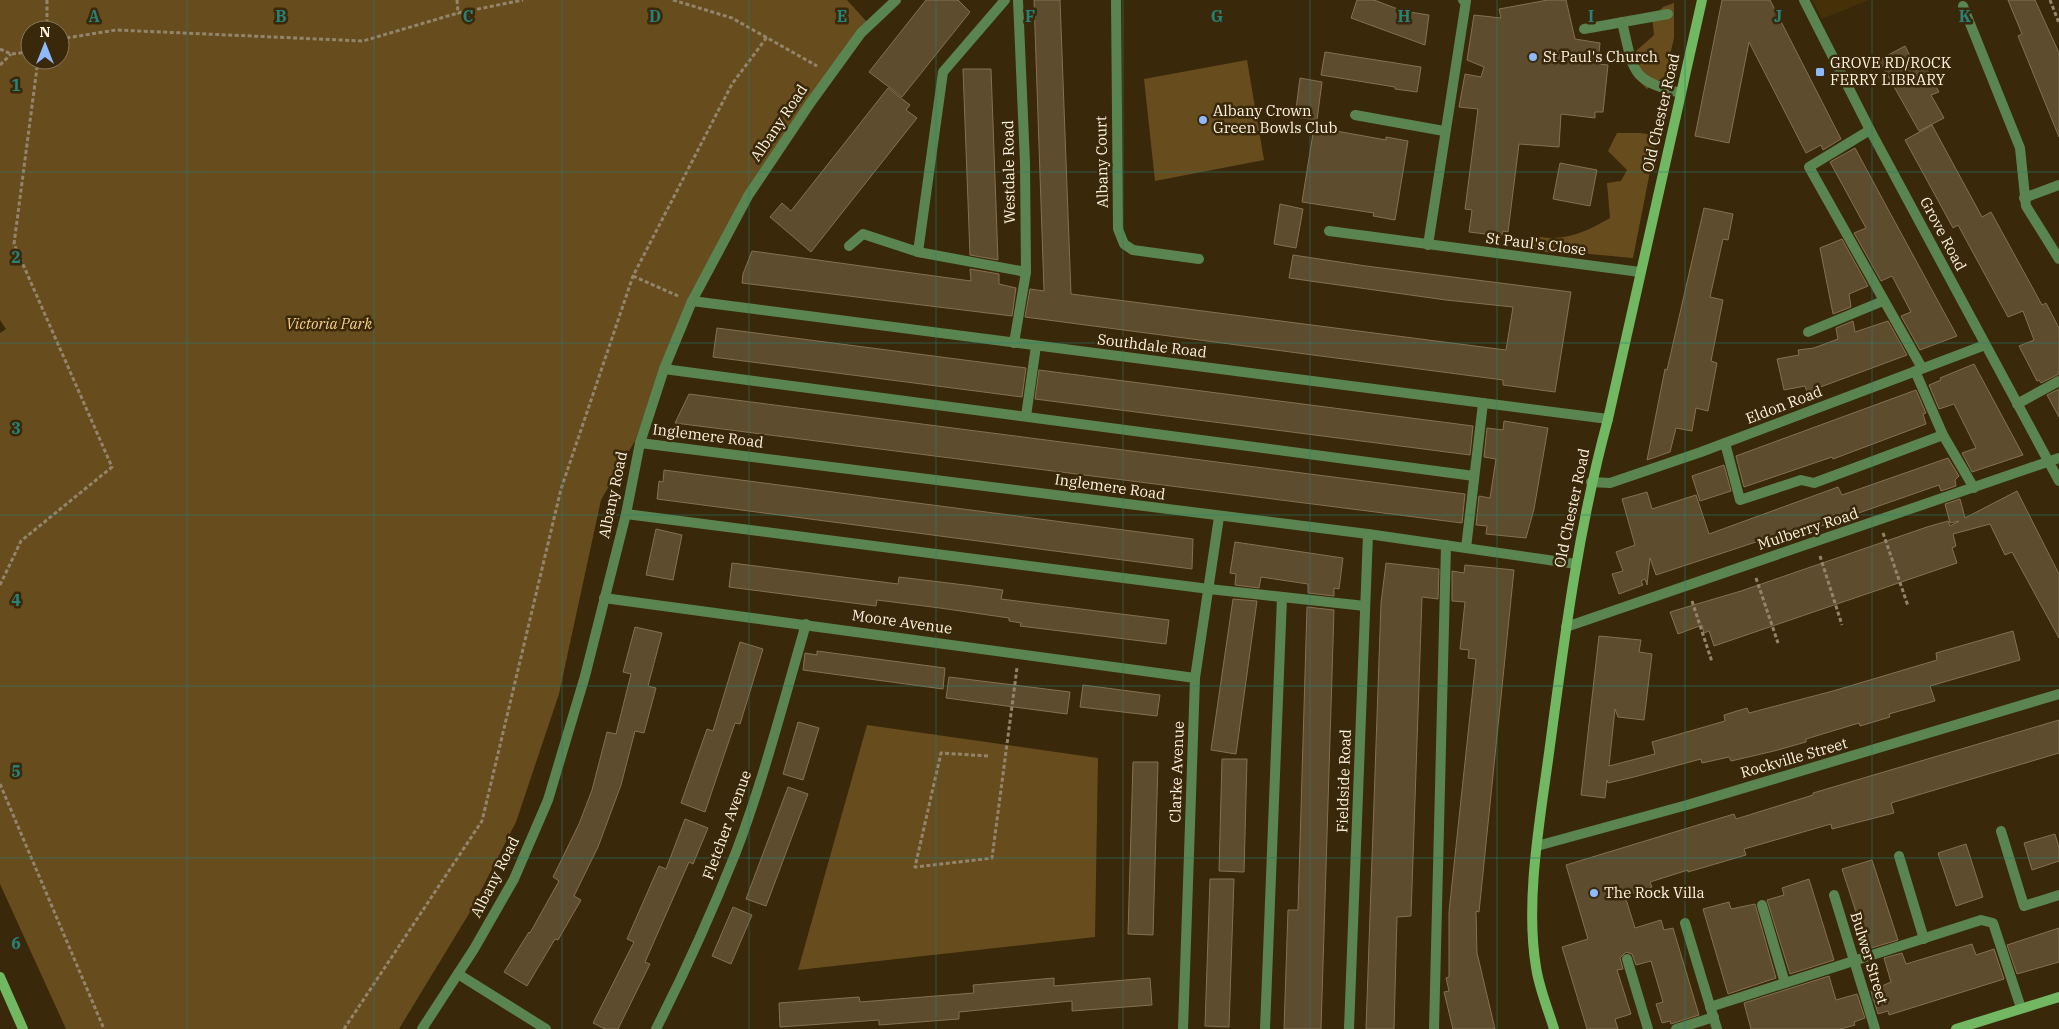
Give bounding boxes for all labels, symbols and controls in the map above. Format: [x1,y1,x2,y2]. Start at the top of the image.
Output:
text: A [88,6,100,26]
text: B [275,6,287,26]
text: C [463,6,473,26]
text: D [649,6,661,26]
text: E [837,6,847,26]
text: F [1025,6,1035,26]
text: G [1211,6,1223,26]
text: H [1398,6,1411,26]
text: I [1588,6,1594,26]
text: J [1774,6,1782,26]
text: K [1959,6,1972,26]
north arrow [20,20,70,70]
text: N [39,23,51,41]
place label: St Paul's Church [1543,47,1658,66]
marker: St Paul's Church [1527,51,1539,63]
street label: Old Chester Road [1638,52,1683,174]
place label: GROVE RD/ROCK FERRY LIBRARY [1830,53,1952,89]
marker: GROVE RD/ROCK FERRY LIBRARY [1814,66,1826,78]
text: 1 [11,75,21,95]
street label: Albany Road [746,81,811,165]
place label: Albany Crown Green Bowls Club [1213,101,1337,137]
marker: Albany Crown Green Bowls Club [1197,114,1209,126]
street label: Albany Court [1091,116,1112,208]
street label: Westdale Road [998,120,1019,224]
street label: Grove Road [1916,194,1971,274]
street label: St Paul's Close [1485,228,1587,259]
text: 2 [11,247,21,267]
park label: Victoria Park [286,314,372,333]
street label: Southdale Road [1096,329,1208,362]
street label: Eldon Road [1743,381,1825,428]
text: 3 [11,418,21,438]
street label: Inglemere Road [651,419,765,452]
street label: Old Chester Road [1550,447,1593,569]
street label: Albany Road [594,450,631,540]
street label: Inglemere Road [1053,469,1167,504]
street label: Mulberry Road [1755,503,1861,554]
text: 4 [11,590,21,610]
street label: Moore Avenue [851,605,953,638]
street label: Clarke Avenue [1165,721,1188,823]
street label: Fieldside Road [1332,729,1355,833]
street label: Rockville Street [1738,733,1850,782]
text: 5 [11,761,21,781]
street label: Fletcher Avenue [698,767,755,882]
street label: Albany Road [466,833,523,921]
place label: The Rock Villa [1604,883,1705,902]
marker: The Rock Villa [1588,887,1600,899]
street label: Bulwer Street [1846,909,1893,1006]
text: 6 [11,933,21,953]

